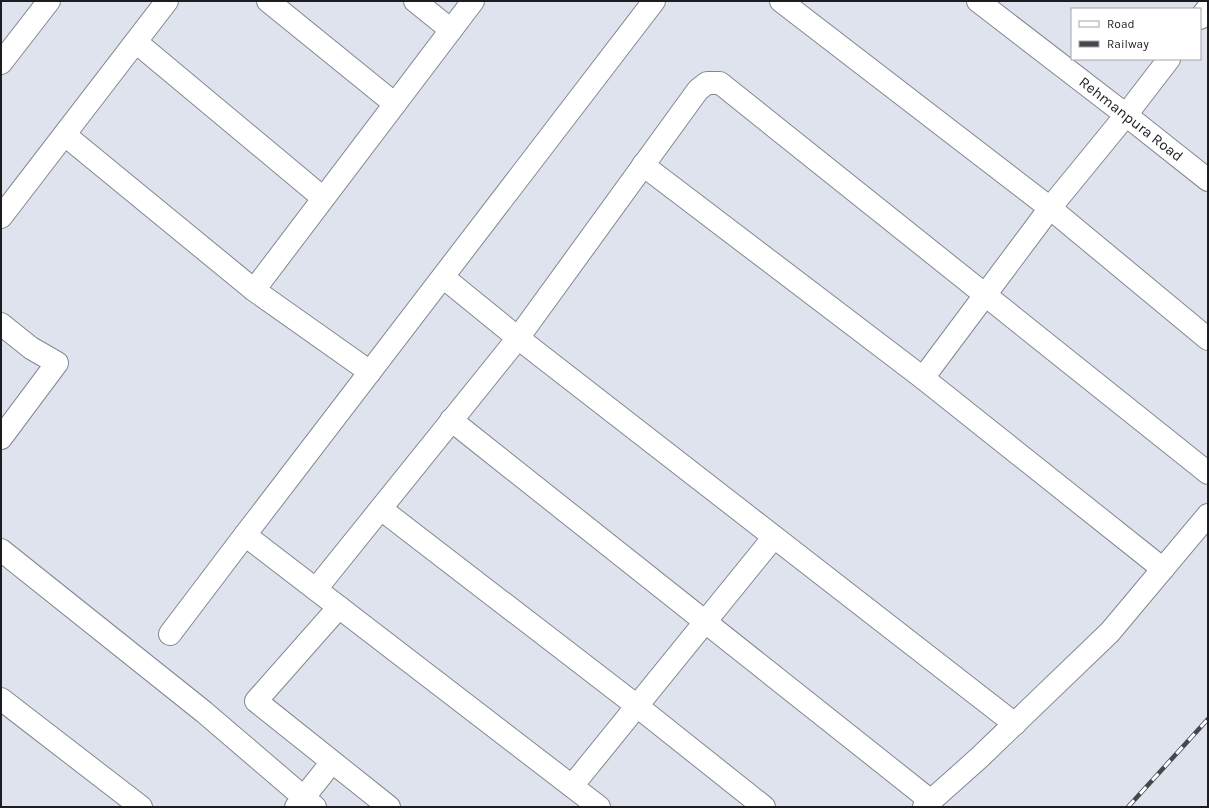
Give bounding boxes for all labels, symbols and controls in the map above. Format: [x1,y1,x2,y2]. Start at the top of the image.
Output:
legend [1071,8,1201,60]
text: Road [1107,17,1135,31]
text: Railway [1107,37,1149,51]
street label: Rehmanpura Road [1075,73,1187,165]

